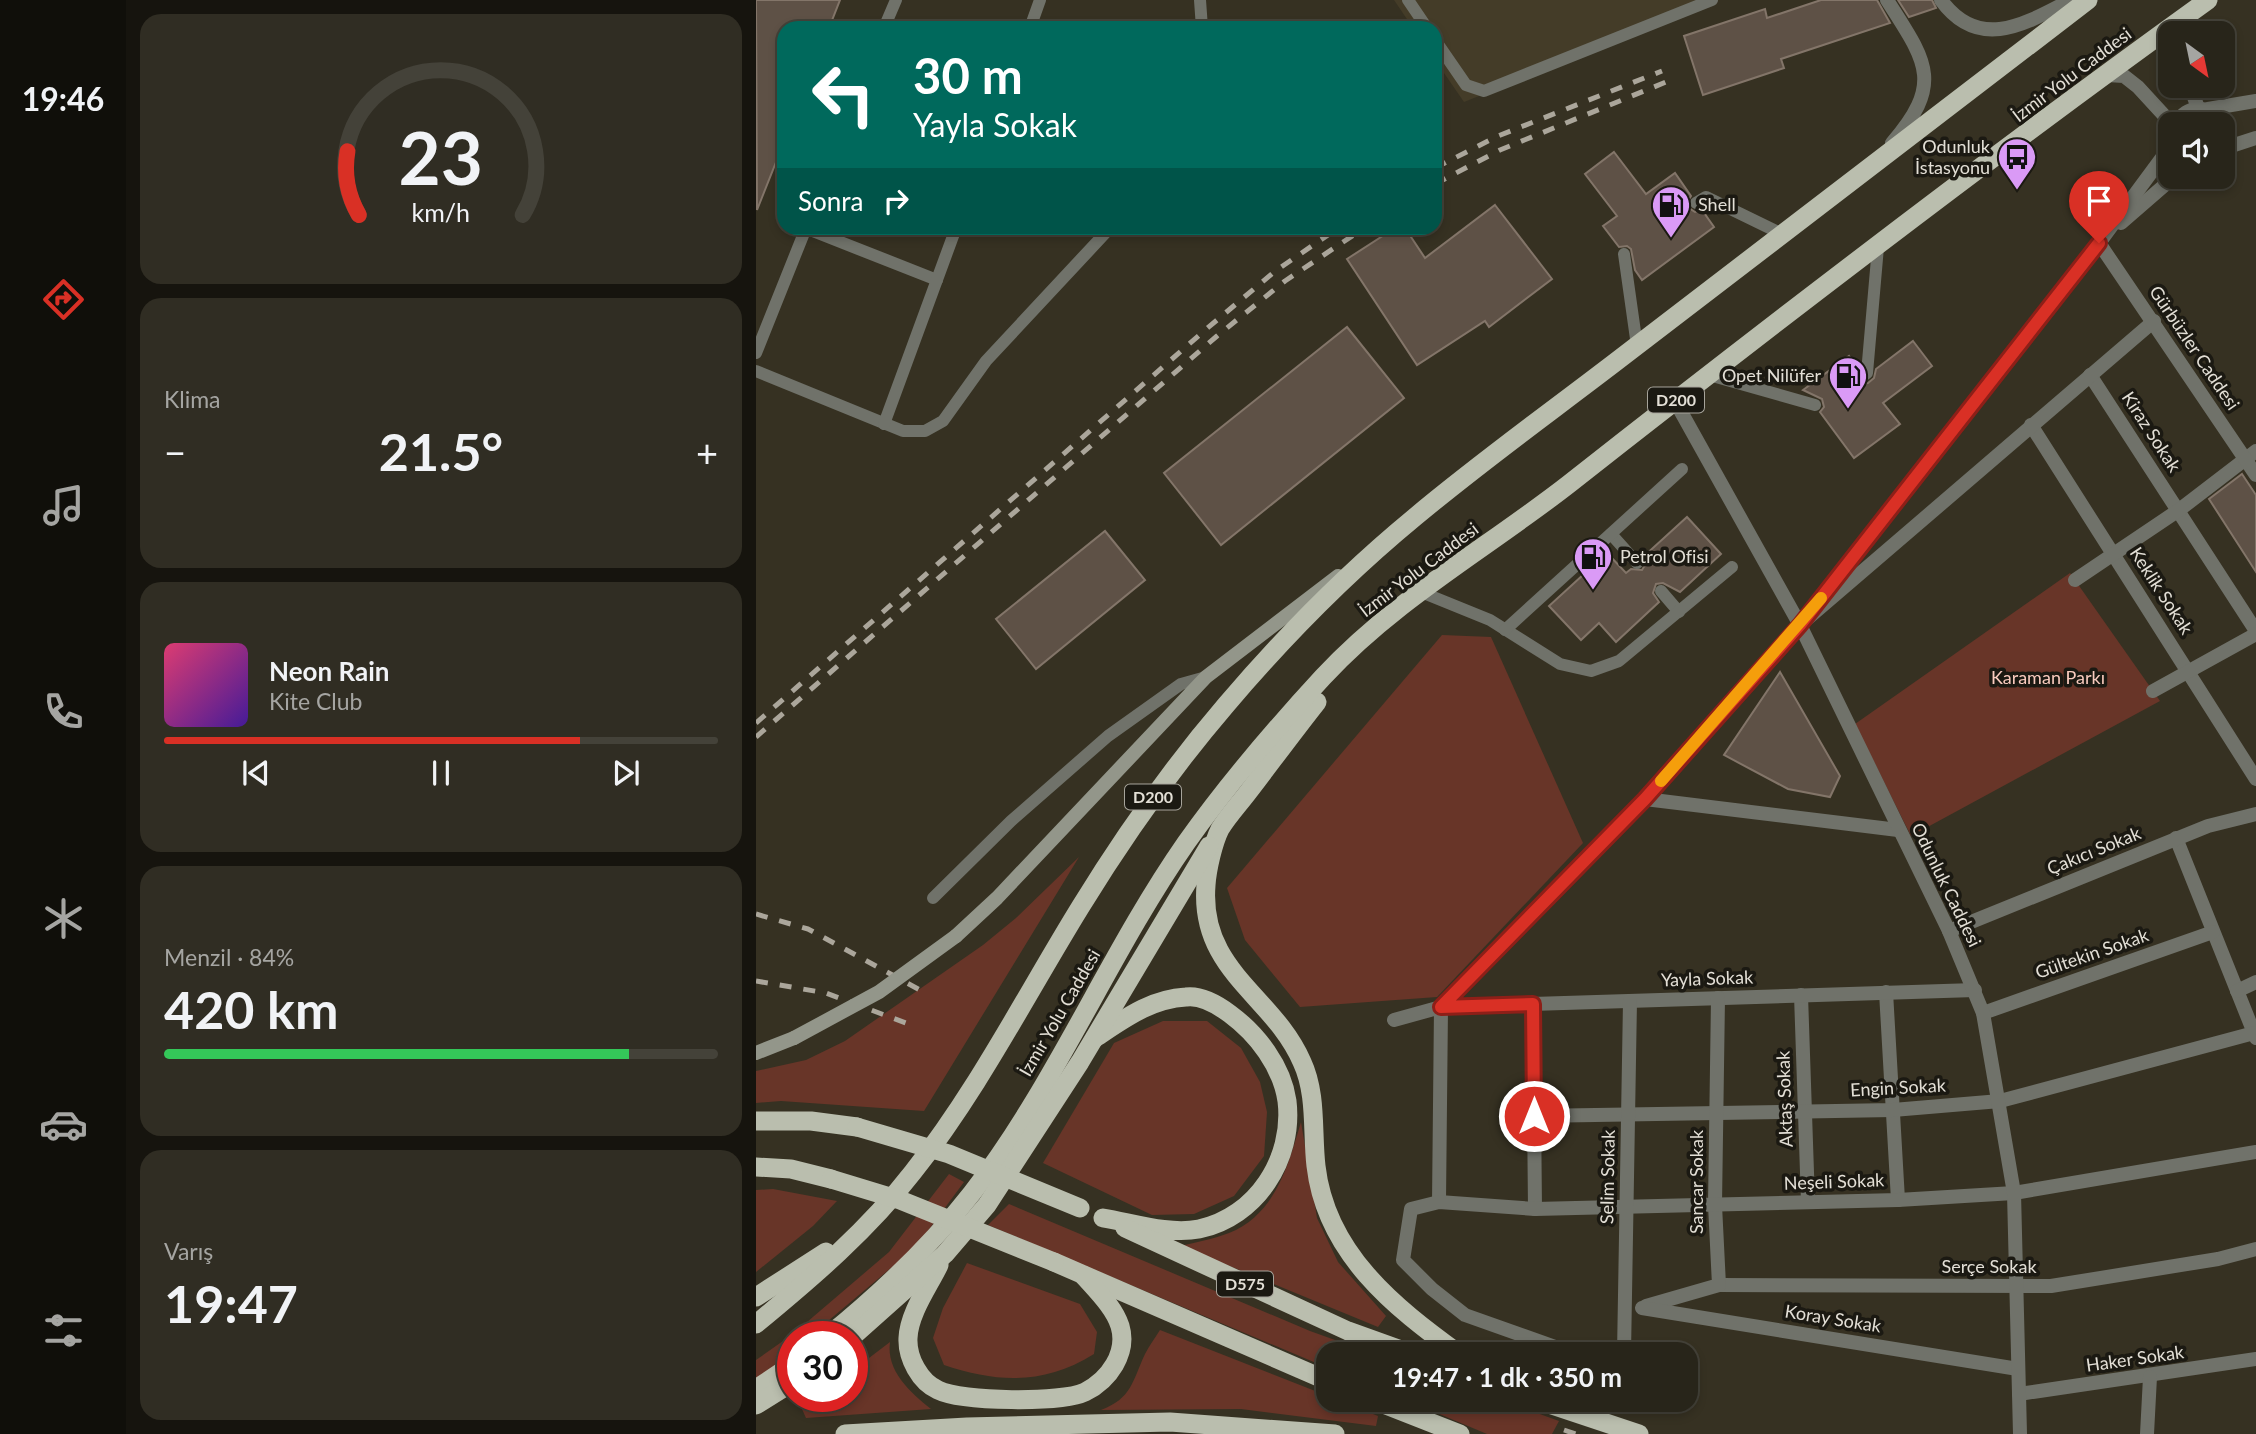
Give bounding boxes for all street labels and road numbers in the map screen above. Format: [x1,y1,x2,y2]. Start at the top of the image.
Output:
street label: İzmir Yolu Caddesi [2008,22,2135,126]
street label: Gürbüzler Caddesi [2145,281,2245,414]
street label: Kiraz Sokak [2118,387,2186,477]
road number: D200 [1648,388,1704,412]
street label: İzmir Yolu Caddesi [1355,517,1482,621]
street label: Keklik Sokak [2126,543,2199,639]
road number: D200 [1125,784,1181,810]
street label: Odunluk Caddesi [1907,819,1986,950]
street label: Çakıcı Sokak [2044,821,2144,879]
street label: Gültekin Sokak [2032,923,2152,983]
street label: İzmir Yolu Caddesi [1014,945,1104,1080]
street label: Yayla Sokak [1661,965,1754,991]
street label: Aktaş Sokak [1771,1050,1797,1148]
street label: Engin Sokak [1850,1073,1947,1100]
street label: Selim Sokak [1595,1129,1619,1224]
street label: Sancar Sokak [1685,1129,1707,1234]
street label: Neşeli Sokak [1783,1168,1885,1194]
street label: Serçe Sokak [1941,1255,2037,1277]
road number: D575 [1217,1272,1273,1296]
street label: Koray Sokak [1783,1300,1884,1337]
street label: Haker Sokak [2085,1340,2186,1376]

